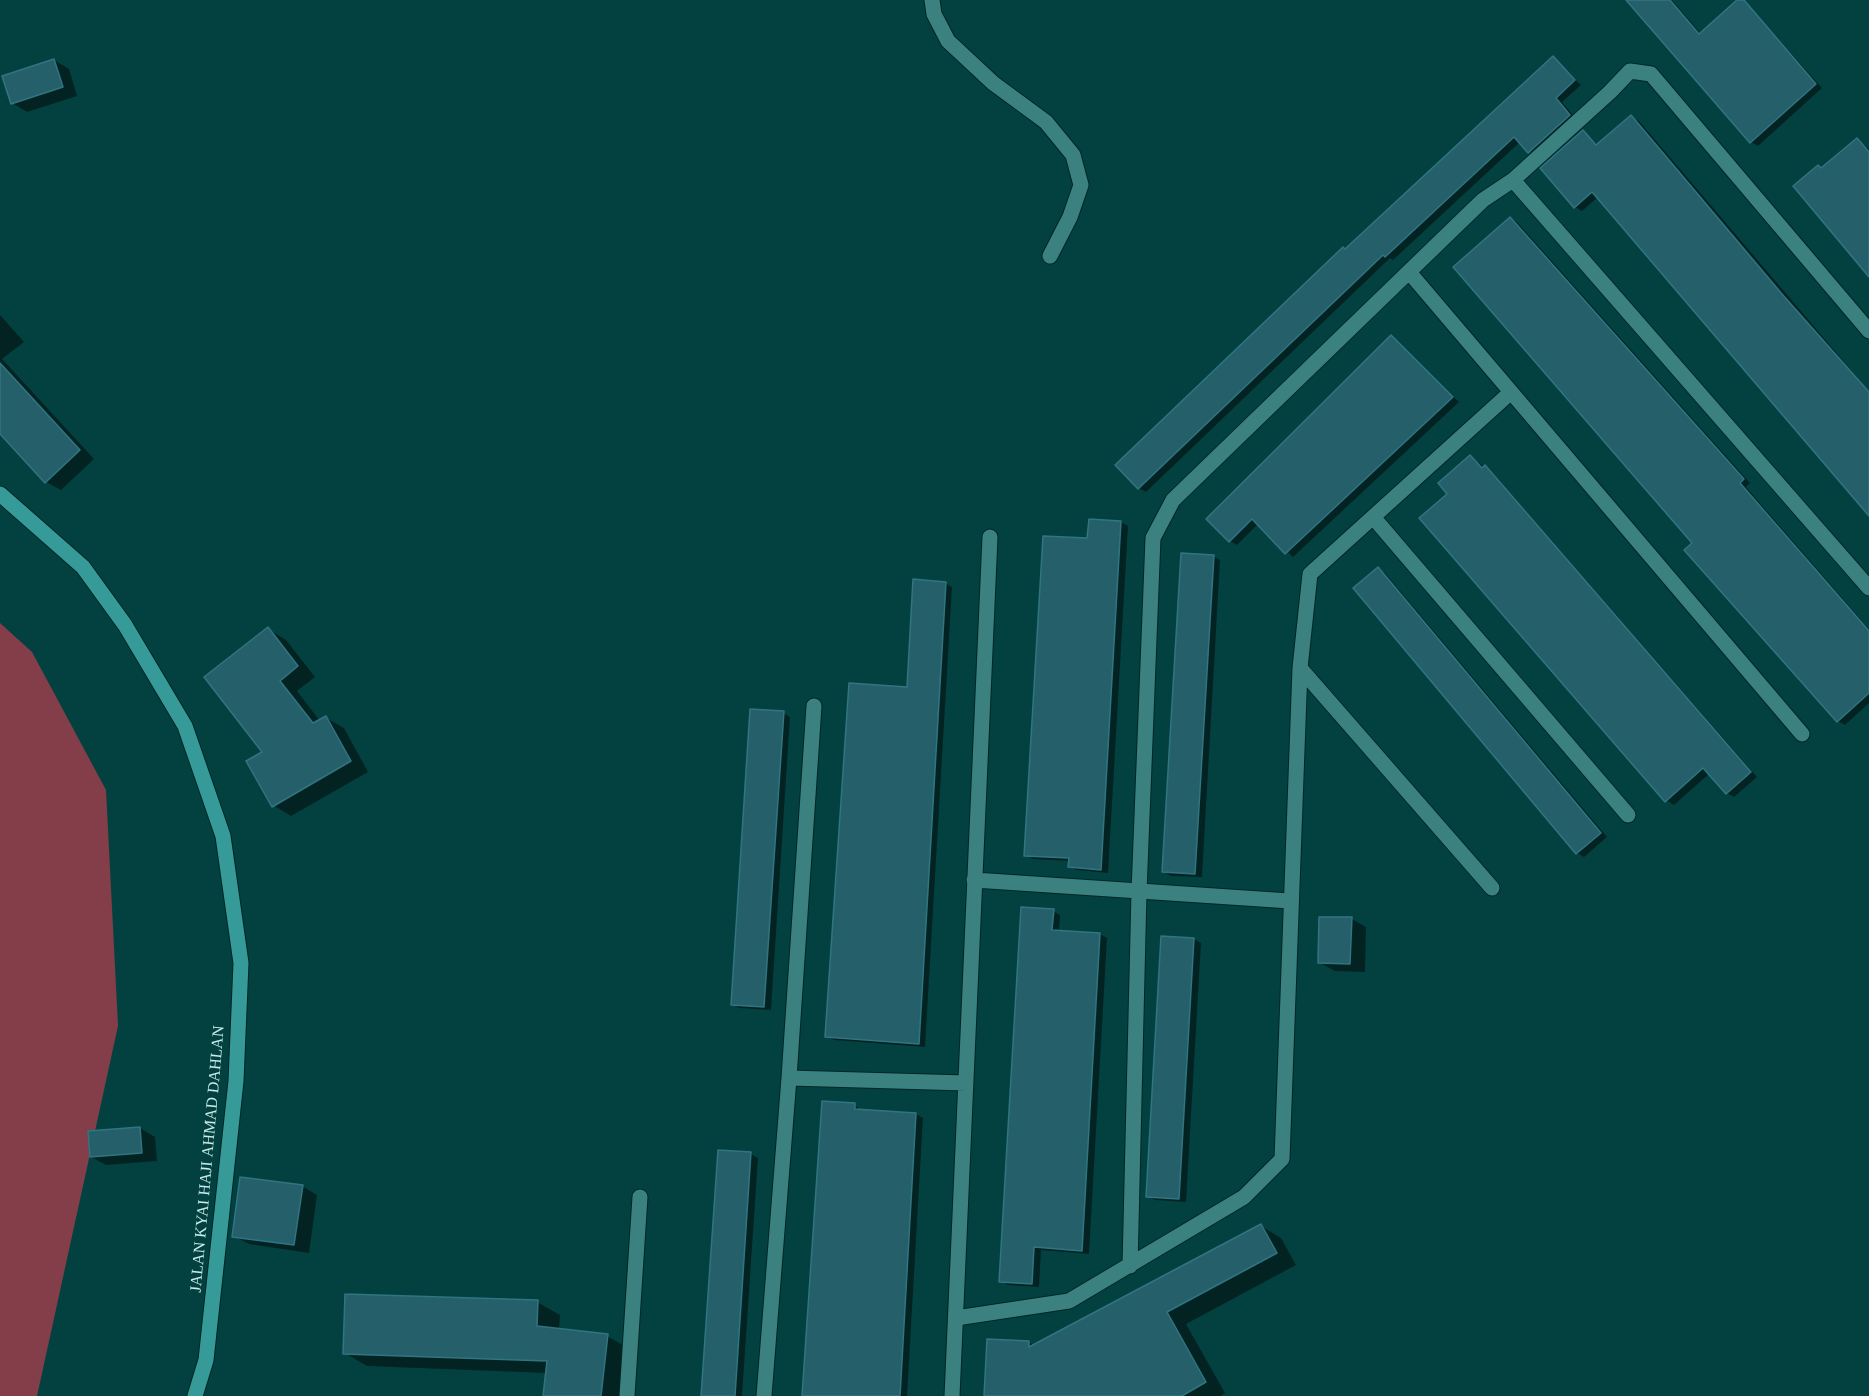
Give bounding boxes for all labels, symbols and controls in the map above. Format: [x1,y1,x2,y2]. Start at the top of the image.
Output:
street label: JALAN KYAI HAJI AHMAD DAHLAN [187,1025,229,1293]

